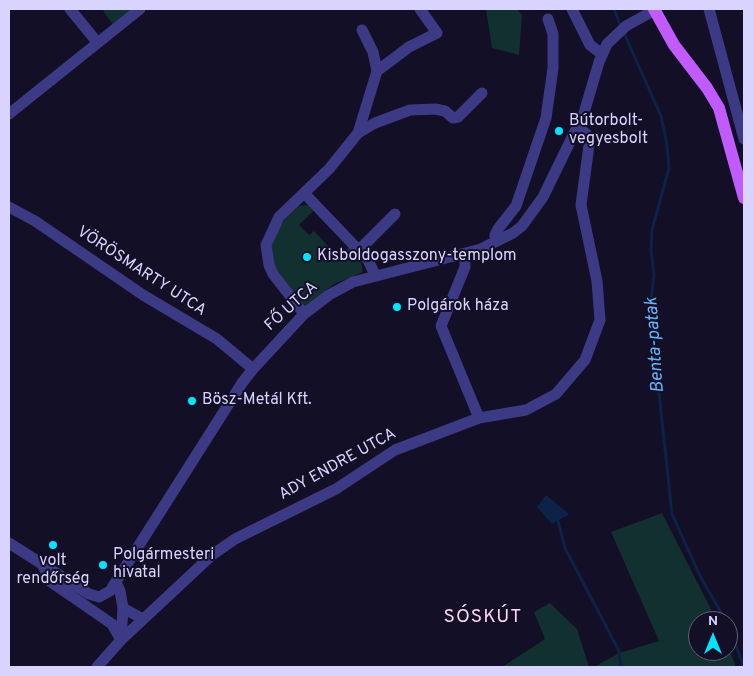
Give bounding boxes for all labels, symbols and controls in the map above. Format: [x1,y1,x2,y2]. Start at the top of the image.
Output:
place label: Bútorbolt- vegyesbolt [569,112,648,150]
marker: Bútorbolt- vegyesbolt [553,125,565,137]
street label: VÖRÖSMARTY UTCA [73,223,209,321]
place label: Kisboldogasszony-templom [317,247,517,267]
marker: Kisboldogasszony-templom [301,251,313,263]
street label: FŐ UTCA [262,278,322,336]
water label: Benta-patak [642,296,670,394]
place label: Polgárok háza [407,297,509,317]
marker: Polgárok háza [391,301,403,313]
place label: Bösz-Metál Kft. [202,391,312,411]
marker: Bösz-Metál Kft. [186,395,198,407]
street label: ADY ENDRE UTCA [276,425,400,505]
marker: volt rendőrség [47,539,59,551]
place label: Polgármesteri hivatal [113,546,214,584]
place label: volt rendőrség [17,552,89,590]
marker: Polgármesteri hivatal [97,559,109,571]
district label: SÓSKÚT [443,607,523,629]
north arrow [688,611,738,661]
text: N [708,613,718,630]

